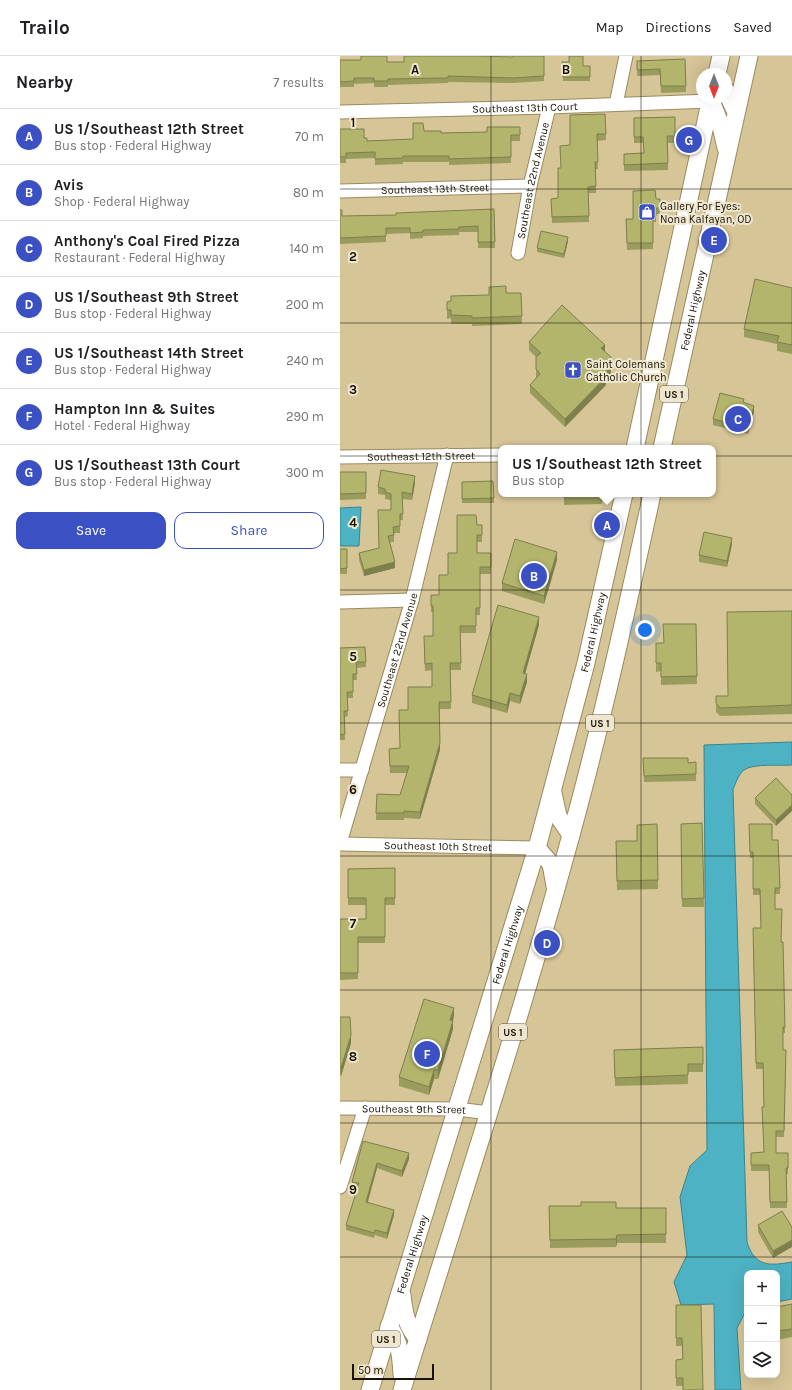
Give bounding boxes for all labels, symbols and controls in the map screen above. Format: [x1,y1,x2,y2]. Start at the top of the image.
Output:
text: Trailo [20,17,70,39]
text: Map [596,19,624,36]
text: Directions [646,19,711,36]
text: Saved [733,19,772,36]
text: A [411,62,419,77]
text: B [562,62,570,77]
north arrow [696,68,732,104]
text: Nearby [16,72,73,92]
text: 7 results [273,75,324,90]
street label: Southeast 13th Court [472,100,578,116]
text: 1 [351,115,355,130]
text: US 1/Southeast 12th Street [54,120,244,138]
street label: Southeast 22nd Avenue [515,121,552,240]
pin: G [676,125,702,155]
text: A [25,129,33,144]
text: 70 m [295,129,324,144]
text: Bus stop · Federal Highway [54,138,211,153]
text: Avis [54,176,84,194]
street label: Southeast 13th Street [381,181,489,197]
text: B [25,185,33,200]
text: 80 m [293,185,324,200]
text: Shop · Federal Highway [54,194,189,209]
place label: Gallery For Eyes: Nona Kalfayan, OD [660,200,752,226]
shop icon: Gallery For Eyes: Nona Kalfayan, OD [637,202,657,222]
pin: E [701,225,727,255]
text: Anthony's Coal Fired Pizza [54,232,240,250]
text: C [25,241,33,256]
text: 140 m [289,241,324,256]
text: 2 [349,249,357,264]
text: Restaurant · Federal Highway [54,250,225,265]
street label: Federal Highway [678,269,708,352]
text: US 1/Southeast 9th Street [54,288,239,306]
text: D [25,297,33,312]
text: 200 m [286,297,324,312]
text: Bus stop · Federal Highway [54,306,211,321]
text: US 1/Southeast 14th Street [54,344,244,362]
text: E [25,353,33,368]
text: 240 m [286,353,324,368]
place label: Saint Colemans Catholic Church [586,358,667,384]
church icon: Saint Colemans Catholic Church [563,360,583,380]
text: Bus stop · Federal Highway [54,362,211,377]
text: 3 [349,382,357,397]
road number: US 1 [660,386,688,402]
text: Hampton Inn & Suites [54,400,215,418]
pin: C [725,404,751,434]
text: F [25,409,33,424]
text: 290 m [286,409,324,424]
text: Hotel · Federal Highway [54,418,190,433]
popup [498,445,716,497]
street label: Southeast 12th Street [367,449,475,464]
text: US 1/Southeast 12th Street [512,455,702,473]
text: US 1/Southeast 13th Court [54,456,240,474]
text: G [25,465,33,480]
text: 300 m [286,465,324,480]
text: Bus stop [512,473,564,488]
text: Bus stop · Federal Highway [54,474,211,489]
pin: A [594,510,620,540]
button: Save [16,512,166,549]
button: Share [174,512,324,549]
text: 4 [349,515,357,530]
pin: B [521,561,547,591]
street label: Southeast 22nd Avenue [374,591,421,709]
street label: Federal Highway [578,591,609,674]
your location [635,620,655,640]
text: 5 [349,649,357,664]
road number: US 1 [586,715,614,731]
text: 6 [349,782,357,797]
street label: Southeast 10th Street [384,839,492,854]
street label: Federal Highway [489,904,526,986]
text: 7 [350,916,357,931]
pin: D [534,928,560,958]
road number: US 1 [499,1024,527,1040]
pin: F [414,1039,440,1069]
text: 8 [349,1049,357,1064]
street label: Southeast 9th Street [362,1102,467,1117]
text: 9 [349,1182,357,1197]
street label: Federal Highway [394,1213,431,1295]
map controls [744,1270,780,1378]
button: + [744,1270,780,1306]
button: − [744,1306,780,1342]
road number: US 1 [372,1331,400,1347]
button: layers [744,1342,780,1378]
scale bar [352,1362,434,1381]
text: 50 m [358,1364,384,1377]

